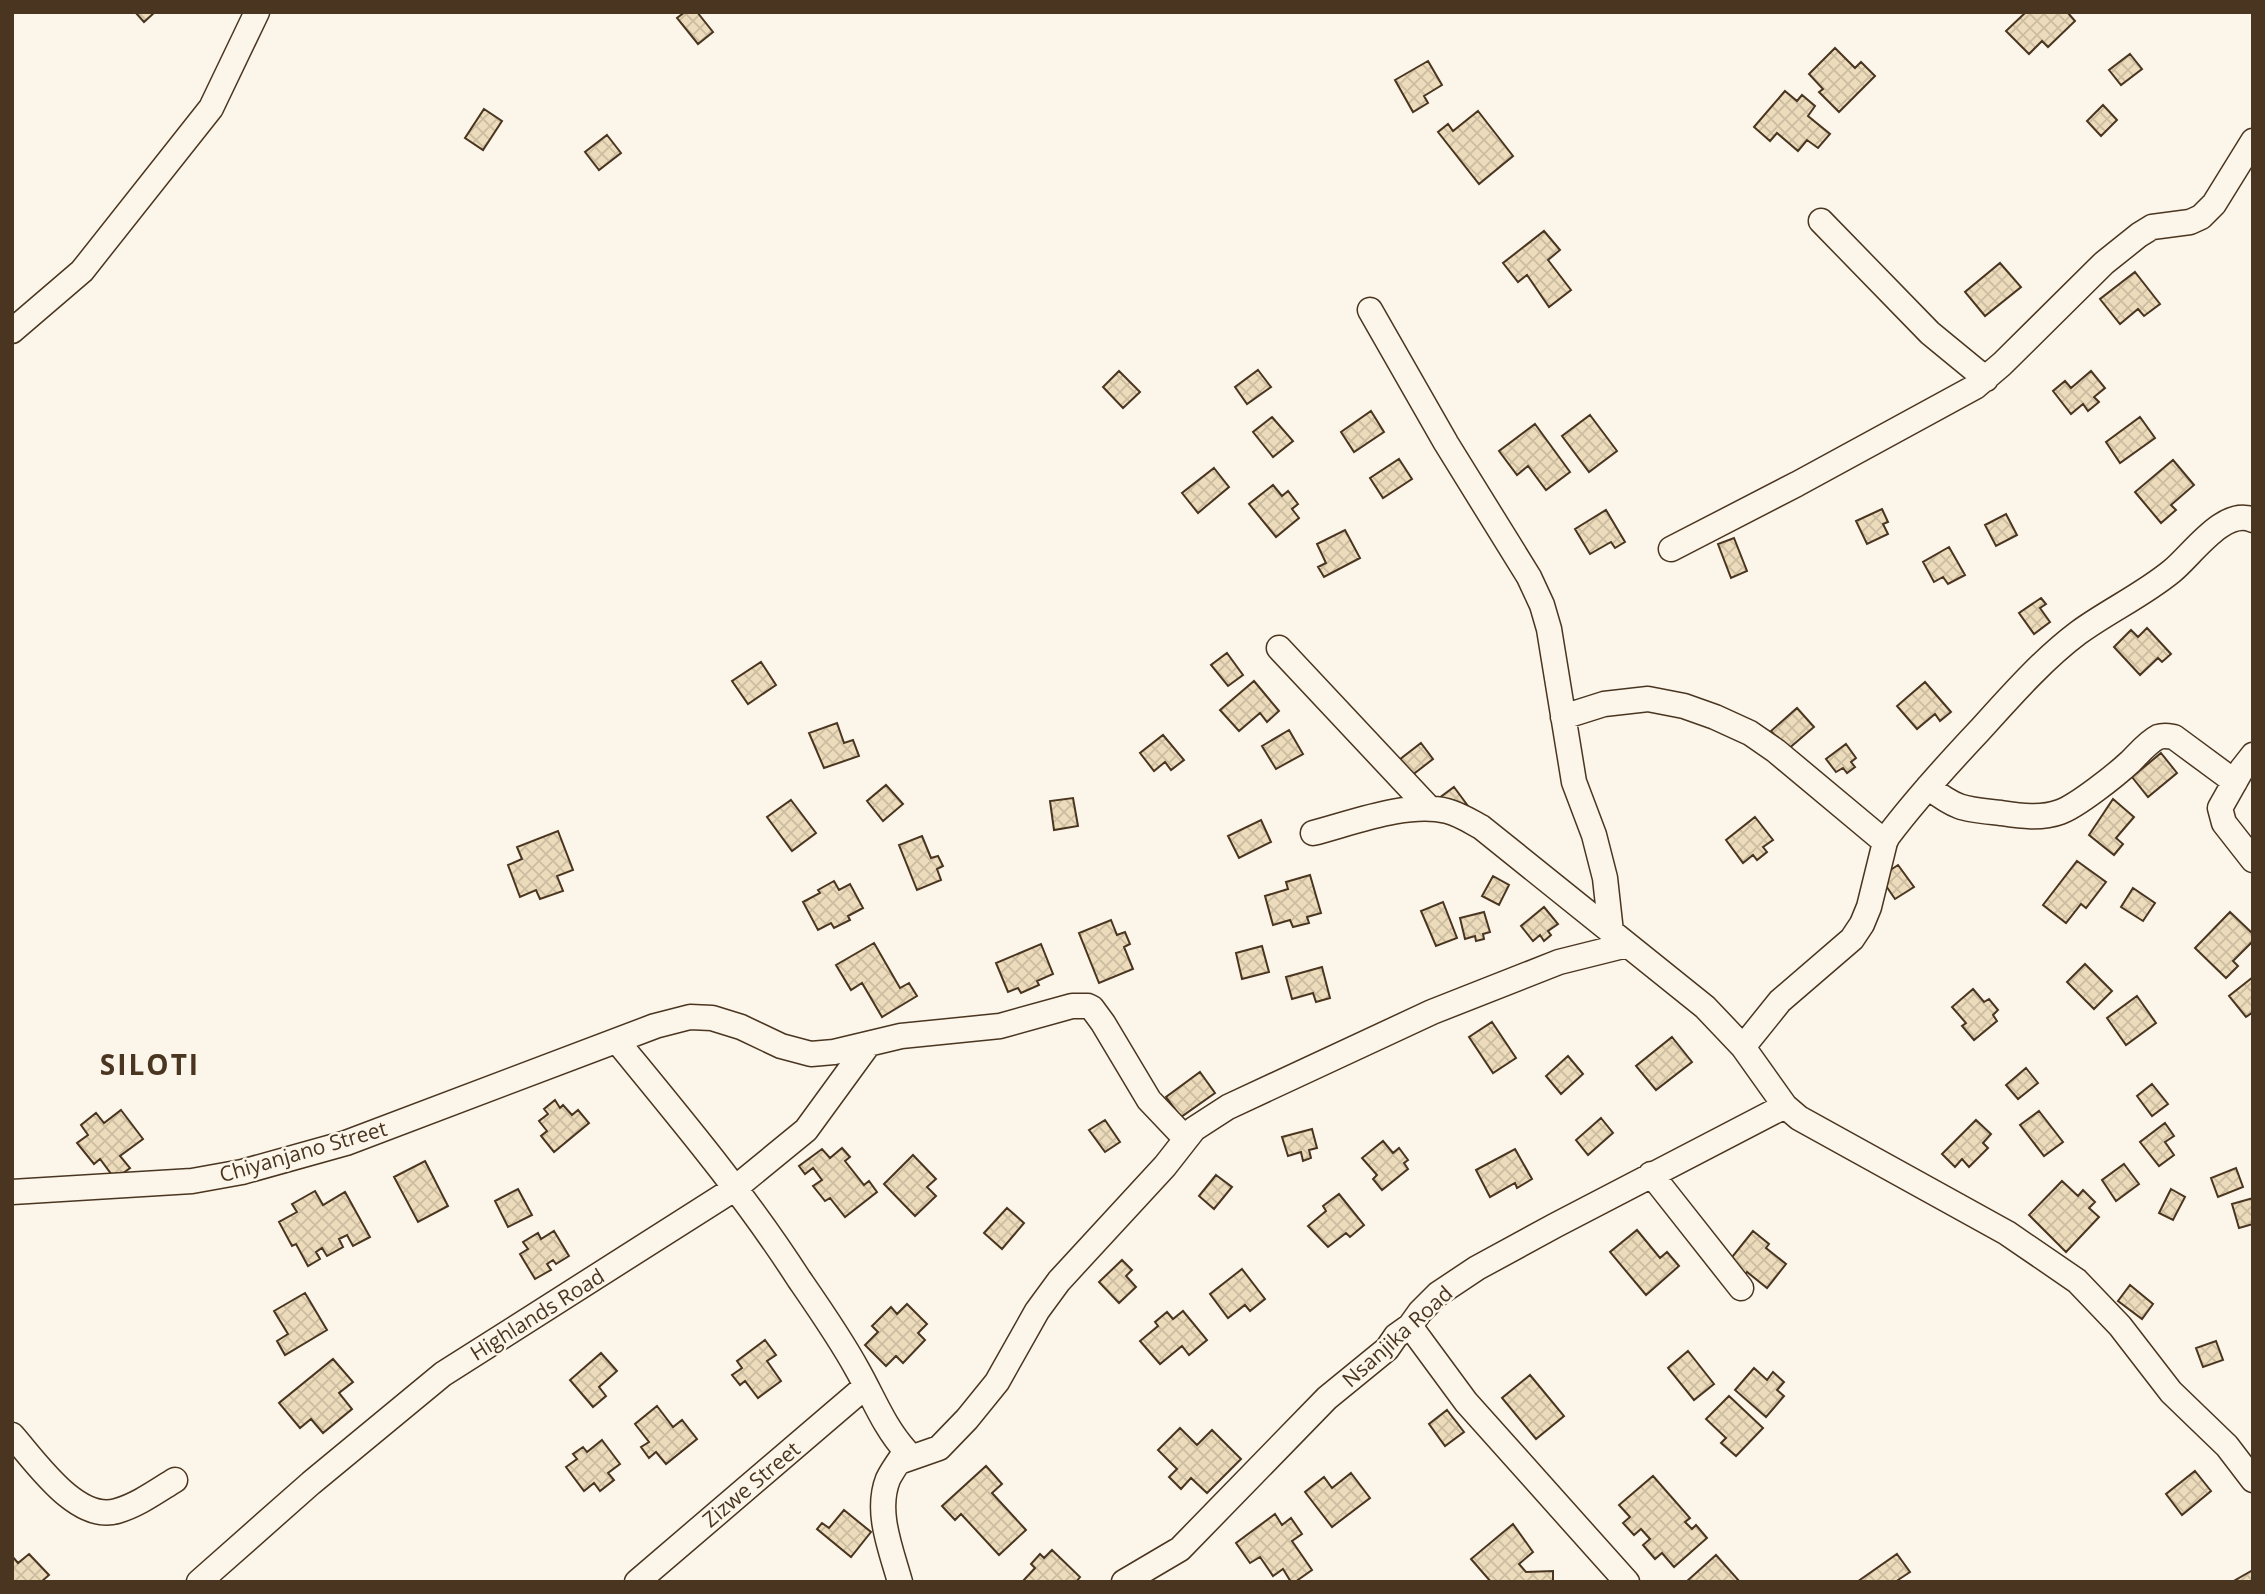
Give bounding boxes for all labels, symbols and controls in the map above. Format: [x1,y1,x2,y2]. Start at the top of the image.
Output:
district label: SILOTI [100,1045,200,1083]
street label: Chiyanjano Street [216,1114,390,1188]
street label: Highlands Road [465,1261,609,1367]
street label: Nsanjika Road [1336,1279,1458,1393]
street label: Zizwe Street [696,1435,806,1533]

